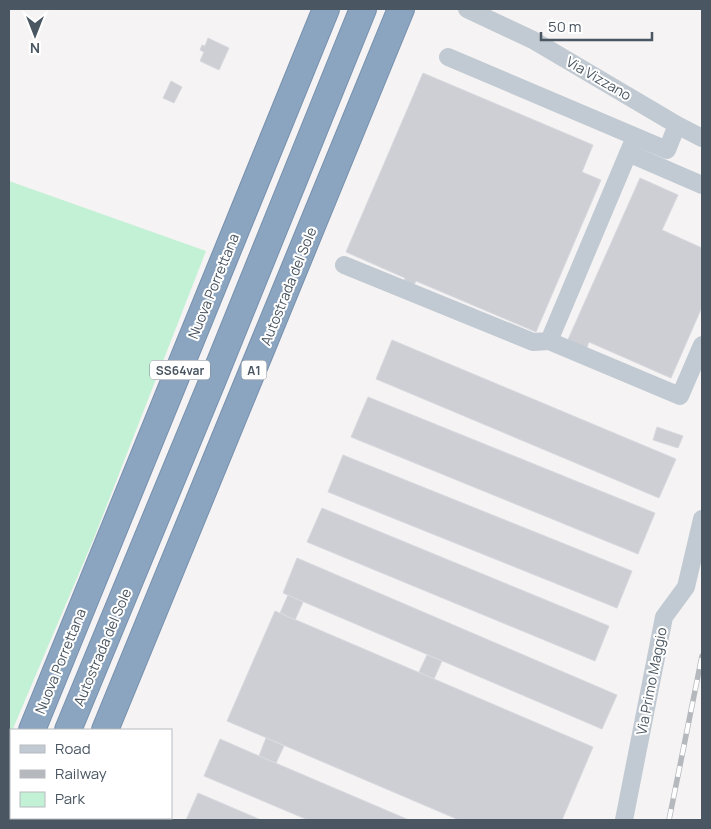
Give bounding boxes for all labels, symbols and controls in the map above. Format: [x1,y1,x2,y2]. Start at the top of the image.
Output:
north arrow [10,10,60,60]
scale bar [541,10,652,42]
text: 50 m [548,16,582,37]
text: N [30,39,40,58]
street label: Via Vizzano [563,52,635,104]
street label: Autostrada del Sole [256,224,320,348]
street label: Nuova Porrettana [183,230,243,342]
road number: SS64var [150,360,210,380]
road number: A1 [242,360,266,380]
street label: Autostrada del Sole [69,585,135,709]
street label: Nuova Porrettana [30,605,90,717]
street label: Via Primo Maggio [631,626,671,736]
legend [10,729,172,819]
text: Road [55,738,91,759]
text: Railway [55,763,107,784]
text: Park [55,788,85,809]

